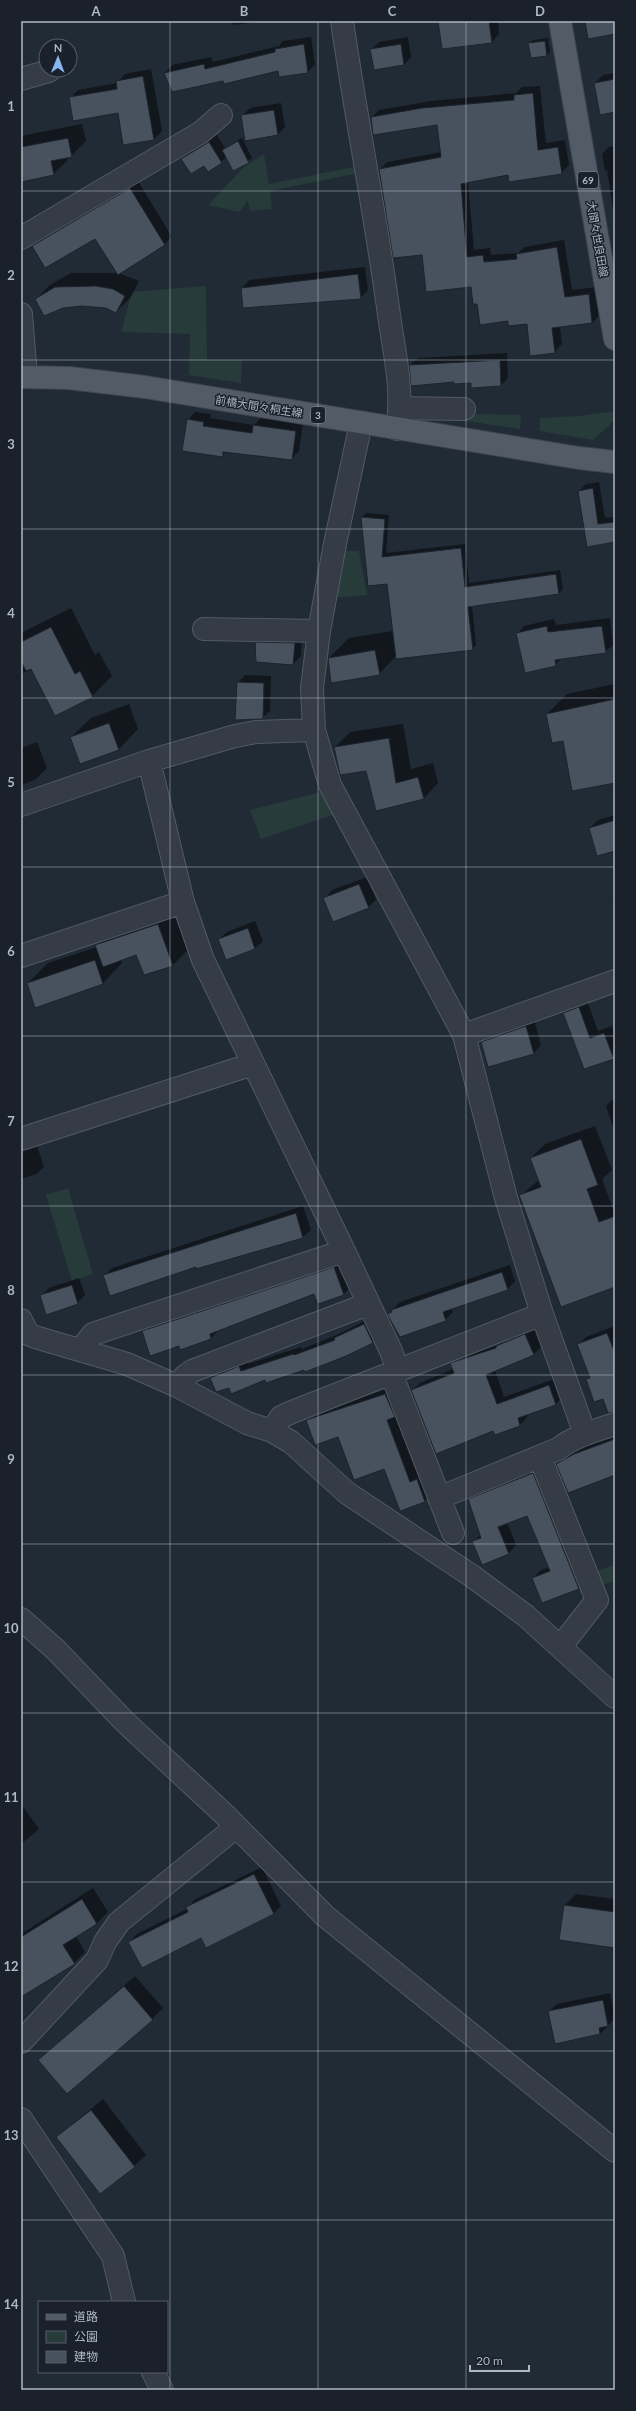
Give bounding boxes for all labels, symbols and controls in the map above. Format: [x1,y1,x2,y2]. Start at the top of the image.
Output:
text: A [90,3,101,19]
text: B [240,3,249,19]
text: C [388,3,397,19]
text: D [535,3,545,19]
north arrow [38,38,78,78]
text: N [54,41,63,54]
text: 1 [7,98,15,114]
road number: 69 [578,172,598,188]
street label: 大間々世良田線 [585,200,611,278]
text: 2 [7,267,15,283]
street label: 前橋大間々桐生線 [215,393,303,419]
road number: 3 [311,407,325,423]
text: 3 [7,436,15,452]
text: 4 [7,605,15,621]
text: 5 [7,774,15,790]
text: 6 [7,943,15,959]
text: 7 [7,1113,15,1129]
text: 8 [7,1282,15,1298]
text: 9 [7,1451,15,1467]
text: 10 [3,1620,19,1636]
text: 11 [3,1789,19,1805]
text: 12 [3,1958,19,1974]
text: 13 [3,2127,19,2143]
text: 14 [3,2296,19,2312]
legend [38,2301,168,2373]
text: 道路 [74,2309,98,2324]
text: 公園 [74,2329,98,2344]
scale bar [470,2347,529,2373]
text: 建物 [74,2349,98,2364]
text: 20 m [476,2353,503,2368]

